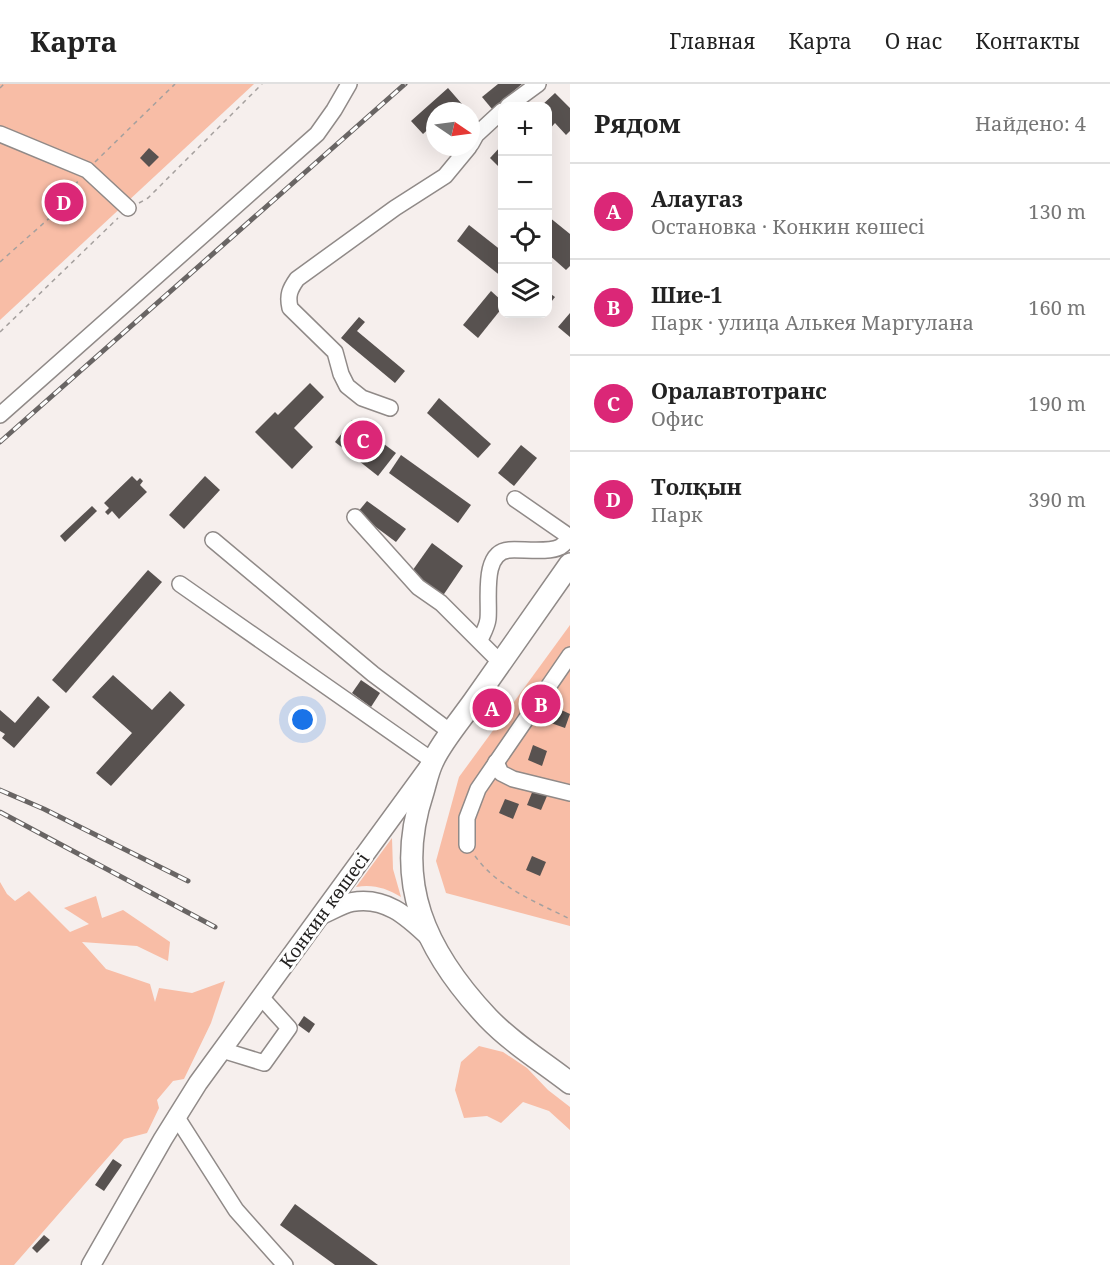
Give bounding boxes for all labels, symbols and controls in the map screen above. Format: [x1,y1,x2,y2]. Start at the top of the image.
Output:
text: Карта [30,22,117,60]
text: Главная [669,27,756,55]
text: Карта [789,27,852,55]
text: О нас [885,27,942,55]
text: Контакты [975,27,1080,55]
north arrow [426,102,480,156]
map controls [498,102,552,318]
button: + [498,102,552,156]
text: Рядом [594,105,681,141]
text: Найдено: 4 [975,110,1086,137]
button: − [498,156,552,210]
pin: D [44,180,84,224]
text: Алаугаз [651,183,743,213]
text: A [606,198,621,225]
text: 130 m [1028,198,1086,225]
button: locate [498,210,552,264]
text: Остановка · Конкин көшесі [651,213,925,240]
button: layers [498,264,552,318]
text: Шие-1 [651,279,723,309]
text: B [607,294,620,321]
text: 160 m [1028,294,1086,321]
text: Парк · улица Алькея Маргулана [651,309,974,336]
text: Оралавтотранс [651,375,827,405]
text: C [607,390,620,417]
text: 190 m [1028,390,1086,417]
text: Офис [651,405,704,432]
pin: C [344,418,382,462]
text: Толқын [651,471,742,501]
text: D [606,486,621,513]
text: 390 m [1028,486,1086,513]
text: Парк [651,501,703,528]
pin: B [522,682,560,726]
pin: A [472,686,512,730]
your location [288,705,317,734]
street label: Конкин көшесі [274,847,374,973]

